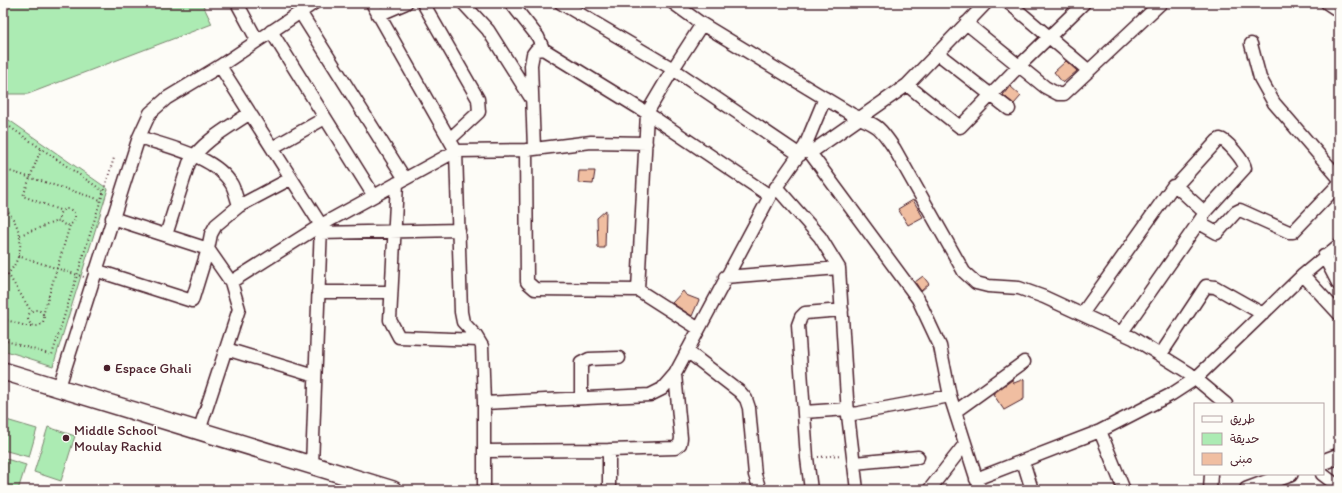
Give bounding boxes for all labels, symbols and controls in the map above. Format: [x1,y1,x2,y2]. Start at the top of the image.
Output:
place label: Espace Ghali [115,360,192,377]
marker: Espace Ghali [102,363,112,373]
legend [1194,403,1324,475]
text: طريق [1230,412,1255,426]
place label: Middle School Moulay Rachid [74,422,162,455]
text: حديقة [1230,432,1259,446]
marker: Middle School Moulay Rachid [61,433,71,443]
text: مبنى [1230,452,1253,467]

